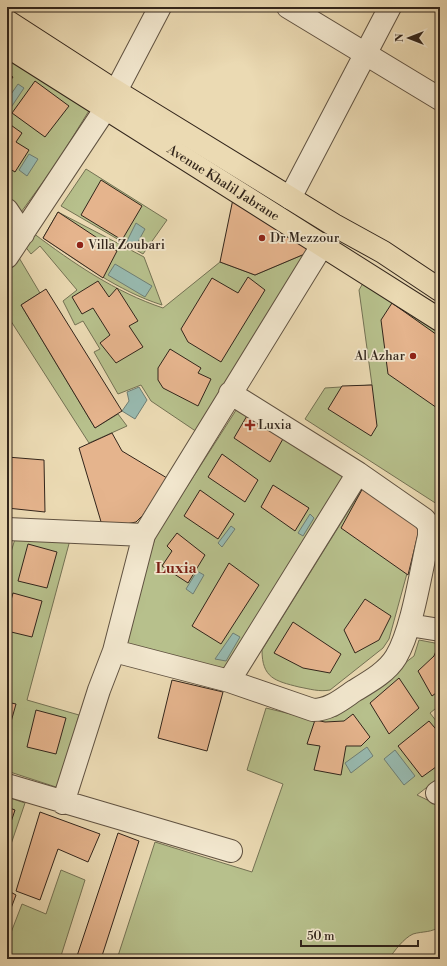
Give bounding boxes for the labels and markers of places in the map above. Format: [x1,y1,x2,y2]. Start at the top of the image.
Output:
place label: Dr Mezzour [270,230,340,246]
marker: Dr Mezzour [257,233,267,243]
place label: Villa Zoubari [87,237,165,253]
marker: Villa Zoubari [75,240,85,250]
place label: Al Azhar [353,348,405,364]
marker: Al Azhar [408,351,418,361]
place label: Luxia [258,417,292,433]
marker: Luxia [245,420,255,430]

